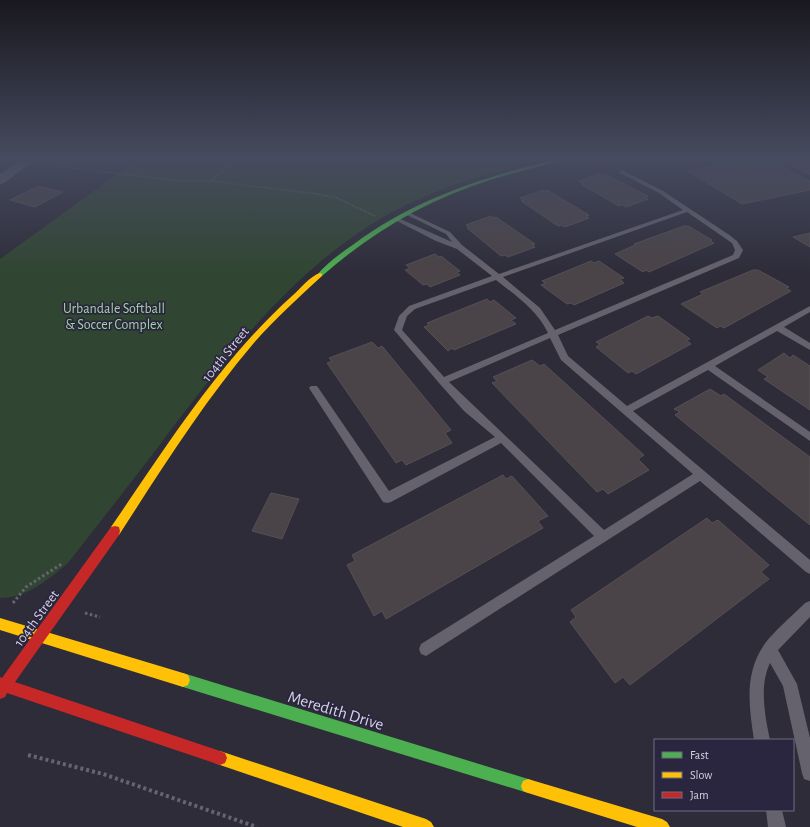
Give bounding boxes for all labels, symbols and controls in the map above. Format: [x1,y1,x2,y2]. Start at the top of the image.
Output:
park label: Urbandale Softball & Soccer Complex [63,302,165,332]
street label: 104th Street [200,324,252,385]
street label: 104th Street [12,587,62,649]
street label: Meredith Drive [286,688,386,733]
legend [654,739,794,811]
text: Fast [690,749,709,761]
text: Slow [690,769,712,781]
text: Jam [690,789,709,801]

